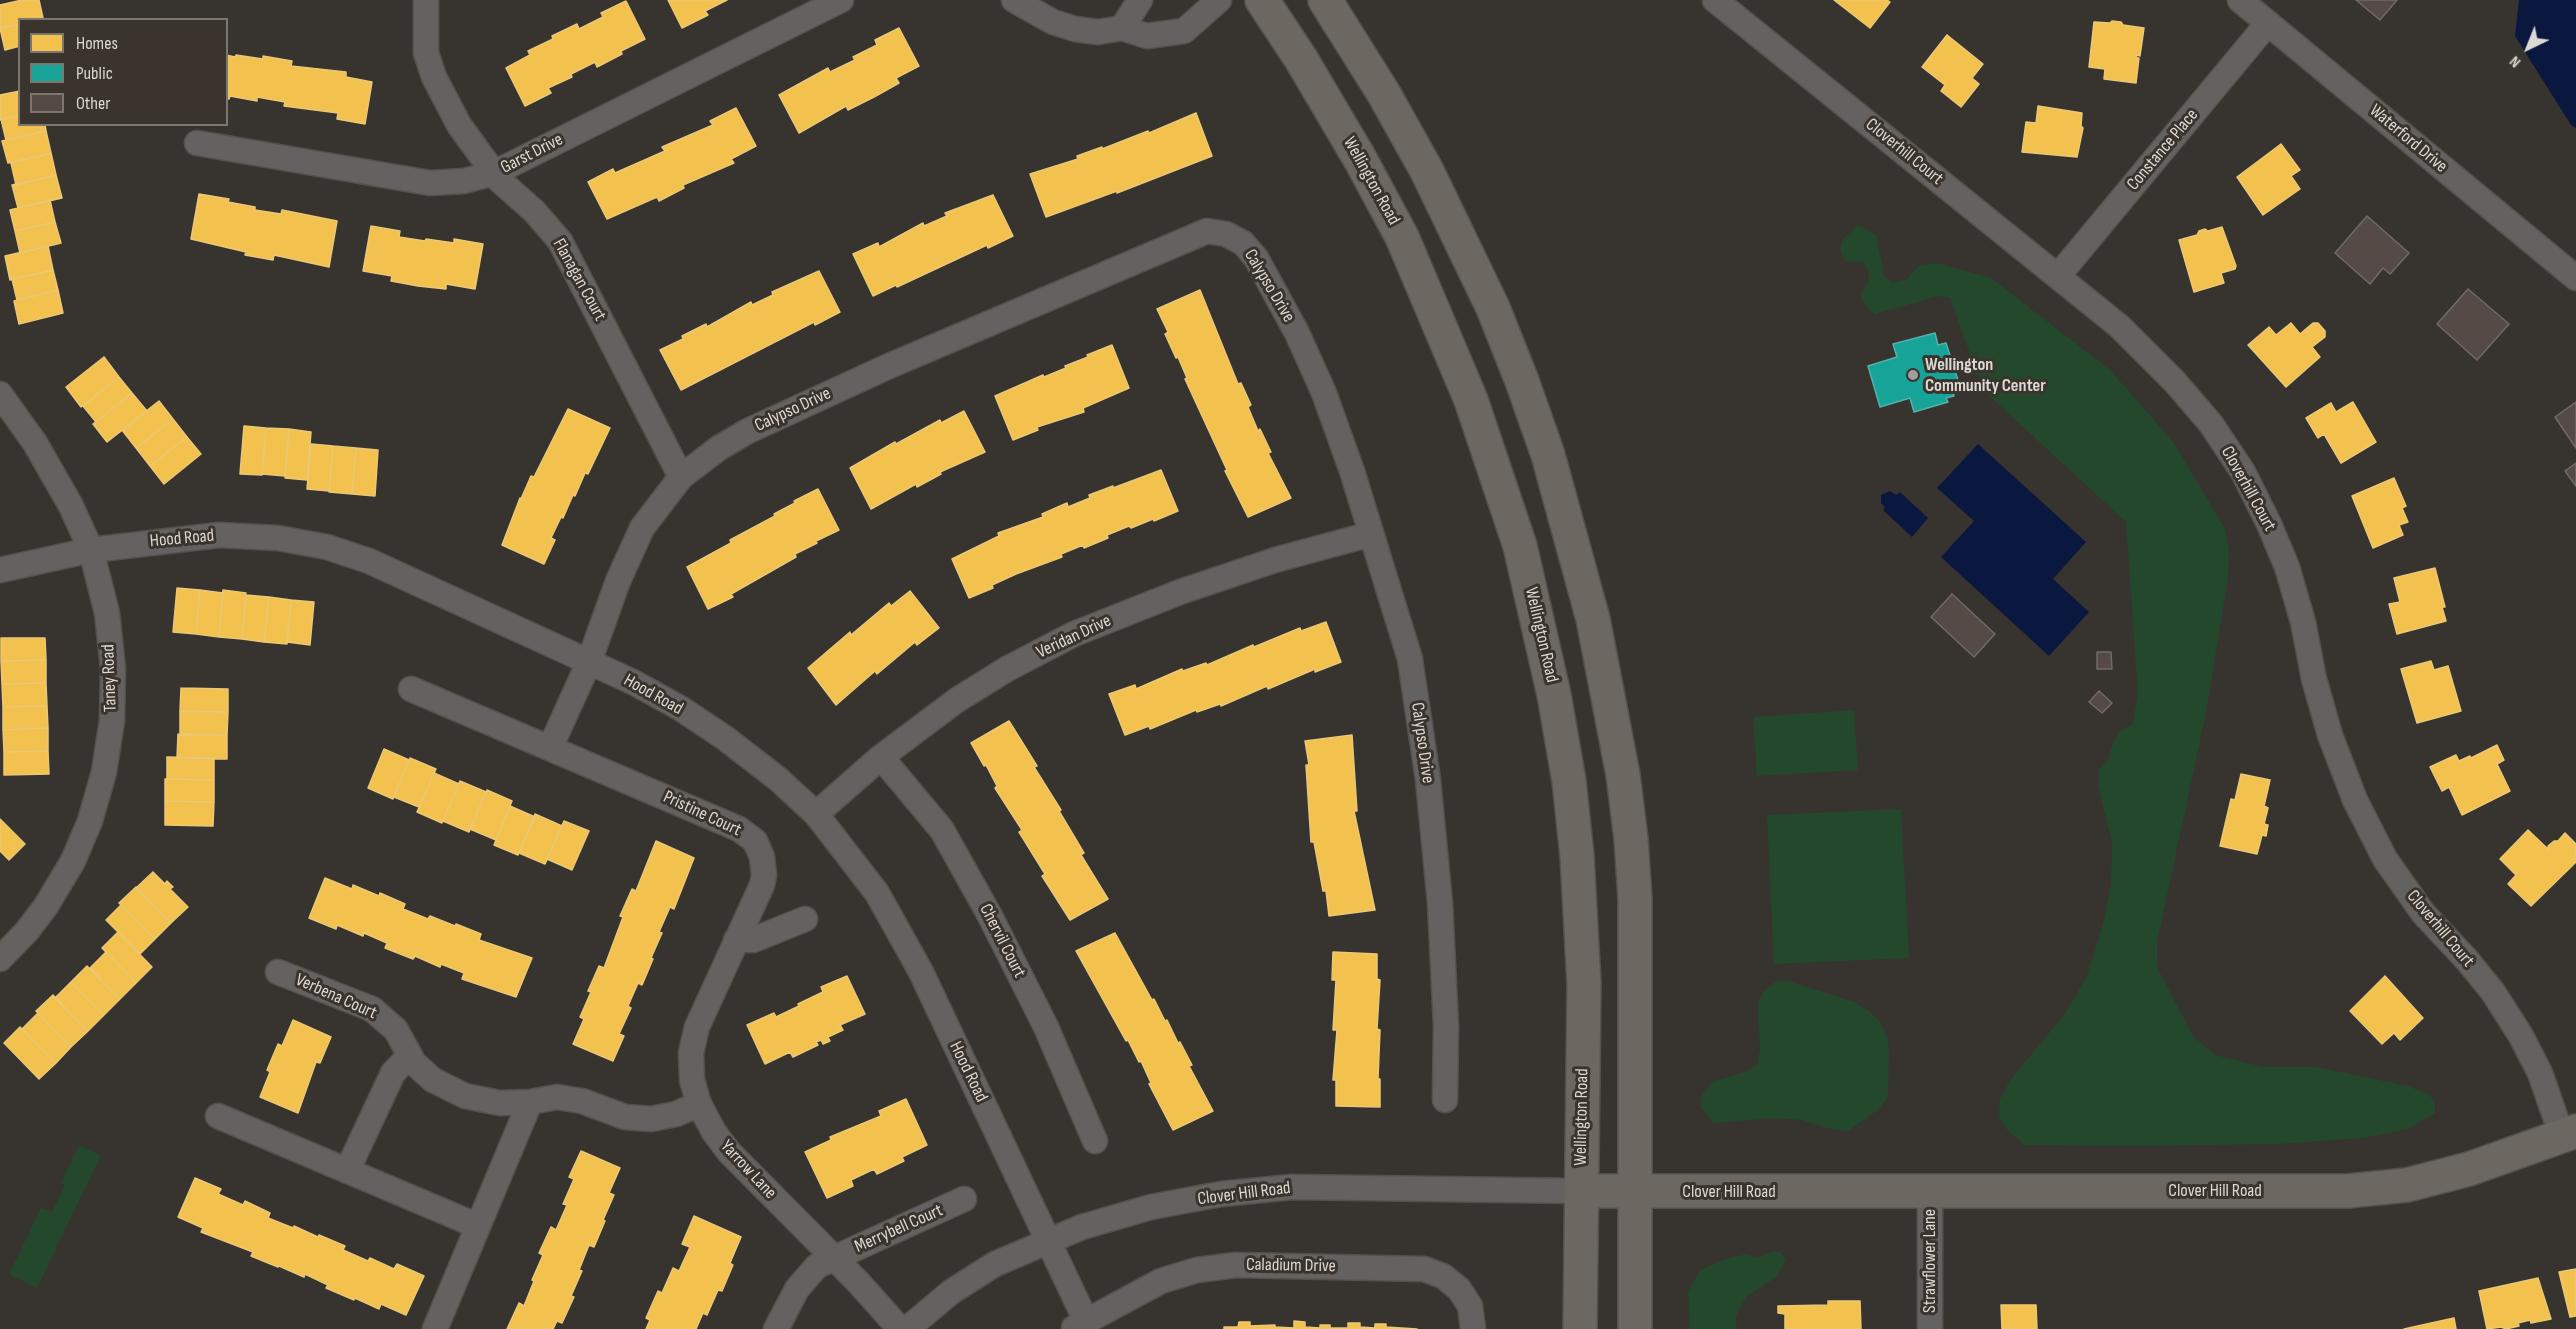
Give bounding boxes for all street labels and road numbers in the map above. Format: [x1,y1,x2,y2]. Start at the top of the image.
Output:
street label: Waterford Drive [2365,100,2451,178]
street label: Constance Place [2123,105,2203,195]
street label: Cloverhill Court [1861,114,1947,190]
street label: Garst Drive [497,129,567,179]
street label: Wellington Road [1338,133,1404,229]
street label: Flanagan Court [548,235,610,325]
street label: Calypso Drive [1239,246,1299,326]
street label: Calypso Drive [752,383,834,437]
street label: Cloverhill Court [2216,443,2280,535]
street label: Hood Road [149,525,215,553]
street label: Wellington Road [1520,585,1562,685]
street label: Veridan Drive [1033,610,1115,664]
street label: Taney Road [98,644,122,712]
street label: Hood Road [620,670,686,720]
street label: Calypso Drive [1406,701,1438,785]
street label: Pristine Court [660,787,744,841]
street label: Cloverhill Court [2402,886,2478,972]
street label: Chervil Court [974,900,1030,982]
street label: Verbena Court [292,970,380,1024]
street label: Hood Road [944,1038,992,1106]
street label: Wellington Road [1570,1068,1594,1166]
street label: Yarrow Lane [715,1136,781,1204]
street label: Clover Hill Road [1196,1178,1292,1210]
street label: Clover Hill Road [2168,1180,2262,1202]
street label: Clover Hill Road [1682,1181,1776,1203]
street label: Merrybell Court [852,1200,946,1258]
street label: Strawflower Lane [1919,1209,1941,1313]
street label: Caladium Drive [1246,1254,1336,1278]

